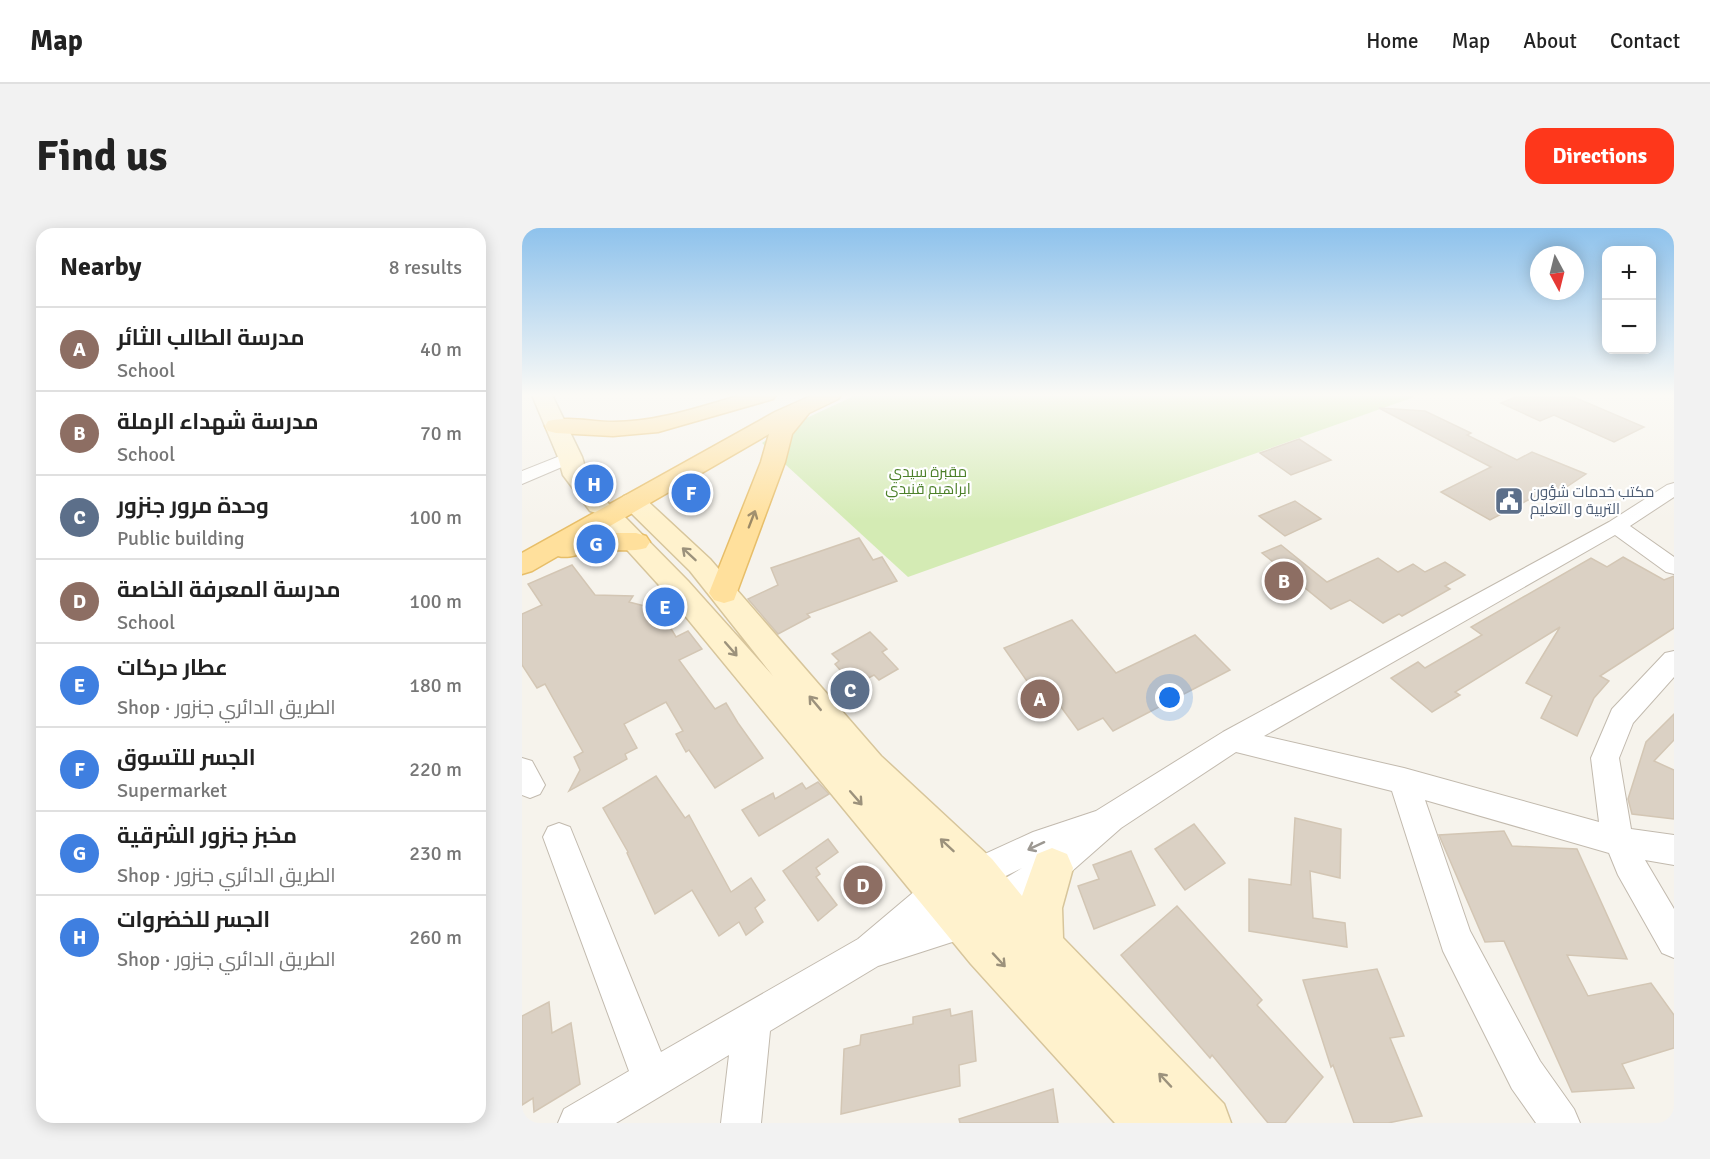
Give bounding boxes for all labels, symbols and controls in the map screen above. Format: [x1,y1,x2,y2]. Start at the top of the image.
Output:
text: Map [30,24,83,58]
text: Home [1366,28,1419,54]
text: Map [1452,28,1490,54]
text: About [1523,28,1577,54]
text: Contact [1610,28,1680,54]
button: Directions [1525,128,1674,184]
text: Find us [36,131,167,182]
north arrow [1530,246,1584,300]
map controls [1602,246,1656,354]
button: + [1602,246,1656,300]
text: Nearby [60,251,141,283]
text: 8 results [389,255,462,280]
button: − [1602,300,1656,354]
text: مدرسة الطالب الثائر [117,324,305,351]
text: A [73,337,86,362]
text: 40 m [420,337,462,362]
text: School [117,358,175,383]
text: مدرسة شهداء الرملة [117,408,319,435]
text: B [73,421,86,446]
text: 70 m [420,421,462,446]
text: School [117,442,175,467]
pin: H [574,462,614,506]
park label: مقبرة سيدي ابراهيم قنيدي [885,463,971,501]
pin: F [672,470,710,516]
place label: مكتب خدمات شؤون التربية و التعليم [1530,483,1654,519]
public building icon: مكتب خدمات شؤون التربية و التعليم [1493,485,1525,517]
text: وحدة مرور جنزور [117,492,269,519]
text: C [73,505,86,530]
text: 100 m [409,505,462,530]
one-way arrow [747,510,758,529]
pin: G [576,522,616,566]
text: Public building [117,526,245,551]
one-way arrow [681,547,696,561]
pin: B [1264,558,1304,604]
text: مدرسة المعرفة الخاصة [117,576,341,603]
pin: E [646,584,684,629]
text: D [73,589,86,614]
text: 100 m [409,589,462,614]
text: School [117,610,175,635]
one-way arrow [724,641,737,657]
text: عطار حركات [117,654,228,681]
pin: C [830,668,870,712]
text: E [74,673,85,698]
text: 180 m [409,673,462,698]
pin: A [1020,676,1060,722]
your location [1155,683,1184,712]
text: Shop · الطريق الدائري جنزور [117,695,336,720]
one-way arrow [808,695,821,711]
text: الجسر للتسوق [117,744,256,771]
text: F [74,757,85,782]
text: 220 m [409,757,462,782]
text: Supermarket [117,778,227,803]
one-way arrow [849,790,863,805]
text: مخبز جنزور الشرقية [117,822,297,849]
one-way arrow [940,839,955,853]
one-way arrow [1027,840,1045,852]
text: G [73,841,86,866]
text: 230 m [409,841,462,866]
pin: D [844,862,882,908]
text: Shop · الطريق الدائري جنزور [117,863,336,888]
text: الجسر للخضروات [117,906,270,933]
text: H [73,925,86,950]
text: 260 m [409,925,462,950]
text: Shop · الطريق الدائري جنزور [117,947,336,972]
one-way arrow [991,952,1005,967]
one-way arrow [1158,1073,1172,1088]

